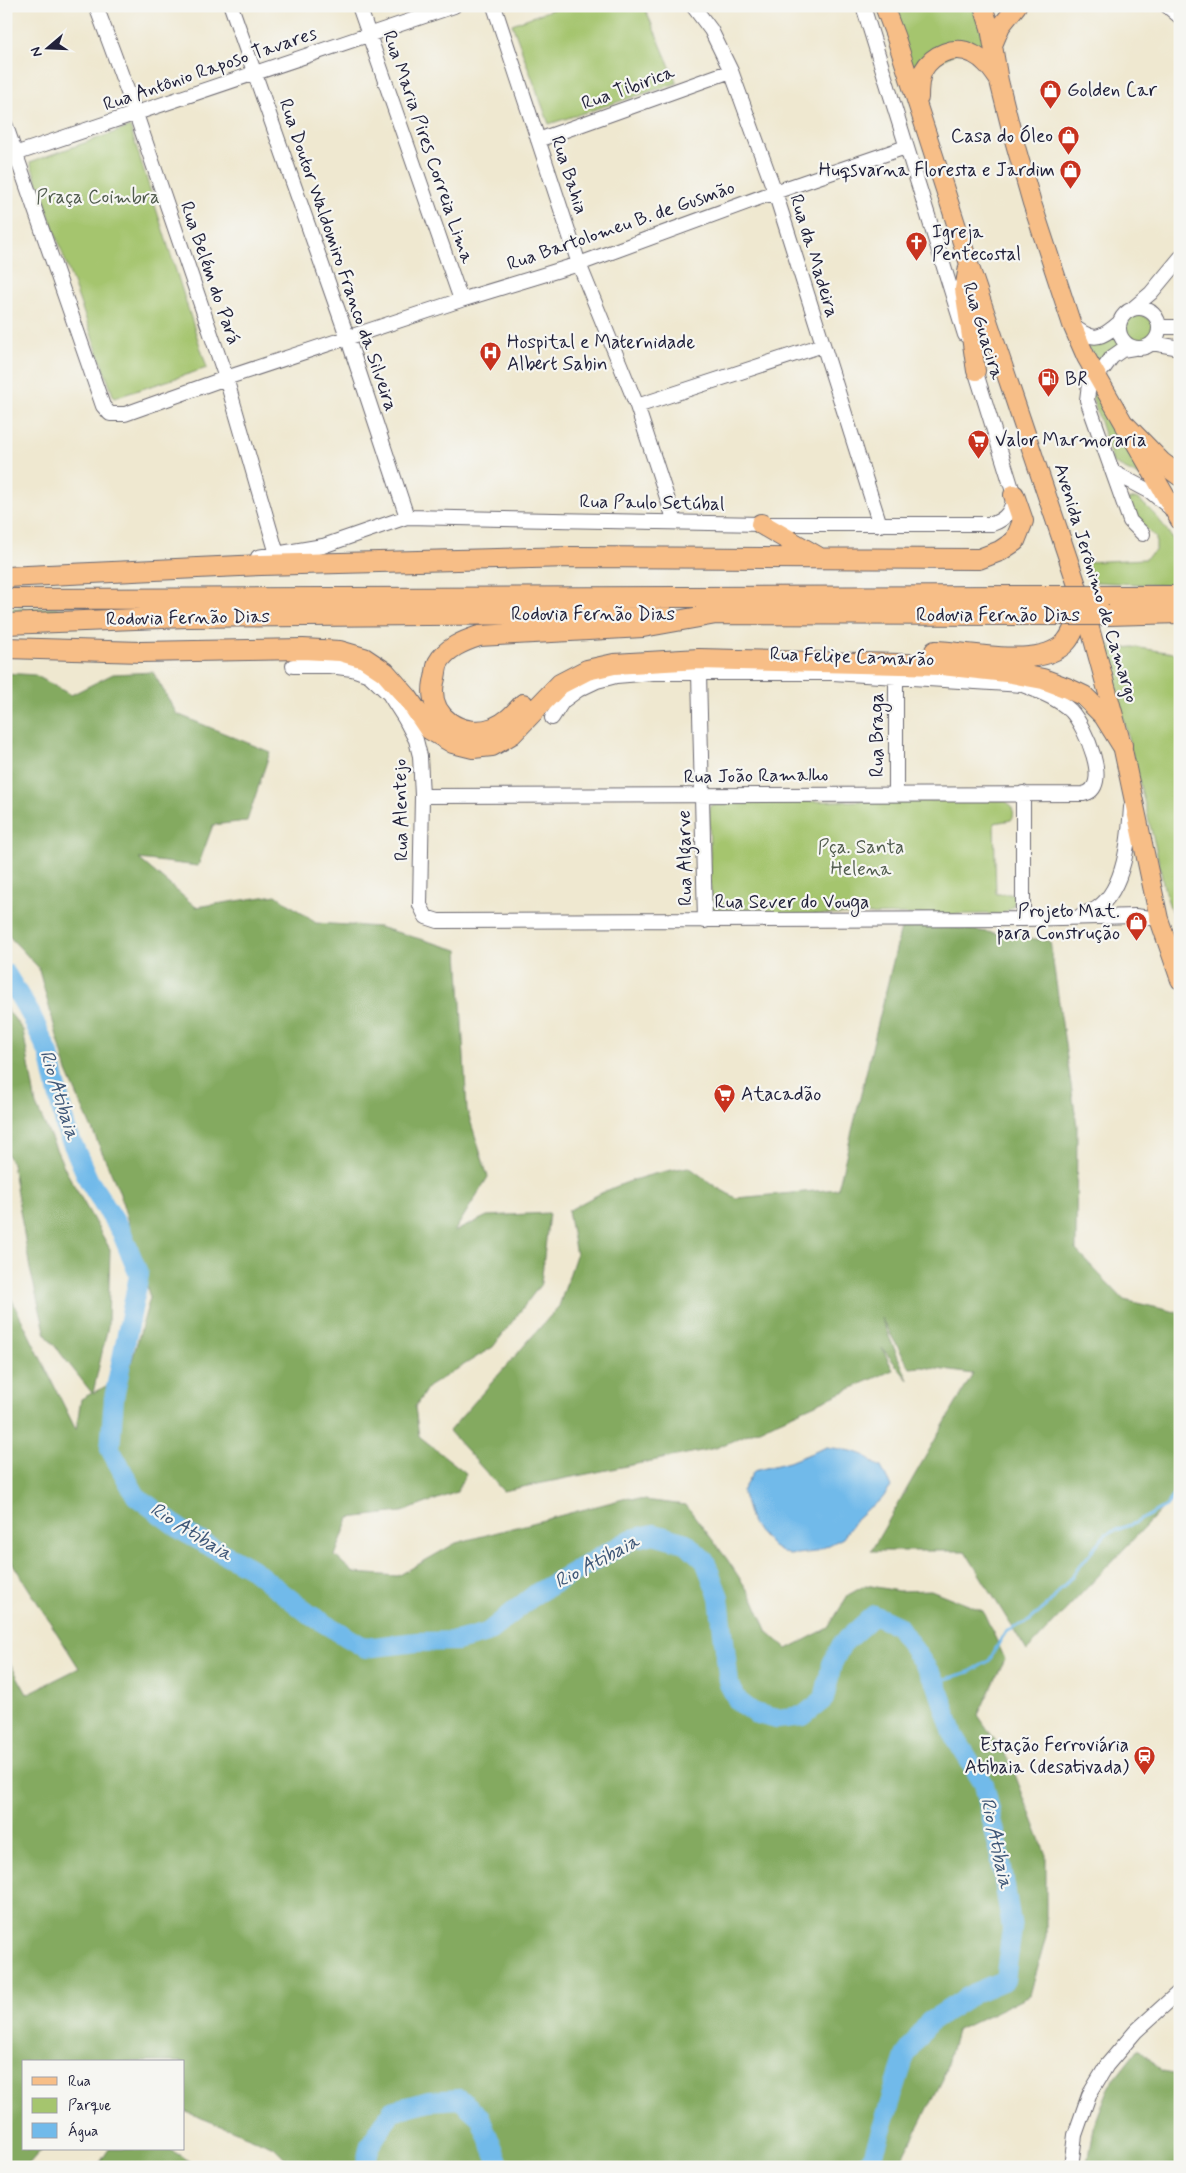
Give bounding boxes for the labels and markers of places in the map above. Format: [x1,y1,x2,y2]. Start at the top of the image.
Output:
shop icon: Golden Car [1039,78,1063,109]
place label: Golden Car [1067,78,1157,103]
place label: Casa do Óleo [951,124,1053,149]
shop icon: Casa do Óleo [1057,124,1081,155]
place label: Huqsvarna Floresta e Jardim [819,158,1055,183]
shop icon: Huqsvarna Floresta e Jardim [1059,158,1083,189]
place label: Igreja Pentecostal [932,220,1021,267]
church icon: Igreja Pentecostal [904,231,928,262]
place label: Hospital e Maternidade Albert Sabin [507,330,695,377]
hospital icon: Hospital e Maternidade Albert Sabin [479,341,503,372]
fuel station icon: BR [1037,367,1061,398]
place label: BR [1065,367,1088,392]
supermarket icon: Valor Marmoraria [967,428,991,459]
place label: Valor Marmoraria [995,428,1147,453]
place label: Projeto Mat. para Construção [996,899,1120,946]
shop icon: Projeto Mat. para Construção [1124,910,1148,941]
supermarket icon: Atacadão [713,1082,737,1113]
place label: Atacadão [741,1082,821,1107]
place label: Estação Ferroviária Atibaia (desativada) [965,1733,1129,1780]
station icon: Estação Ferroviária Atibaia (desativada) [1133,1744,1157,1775]

